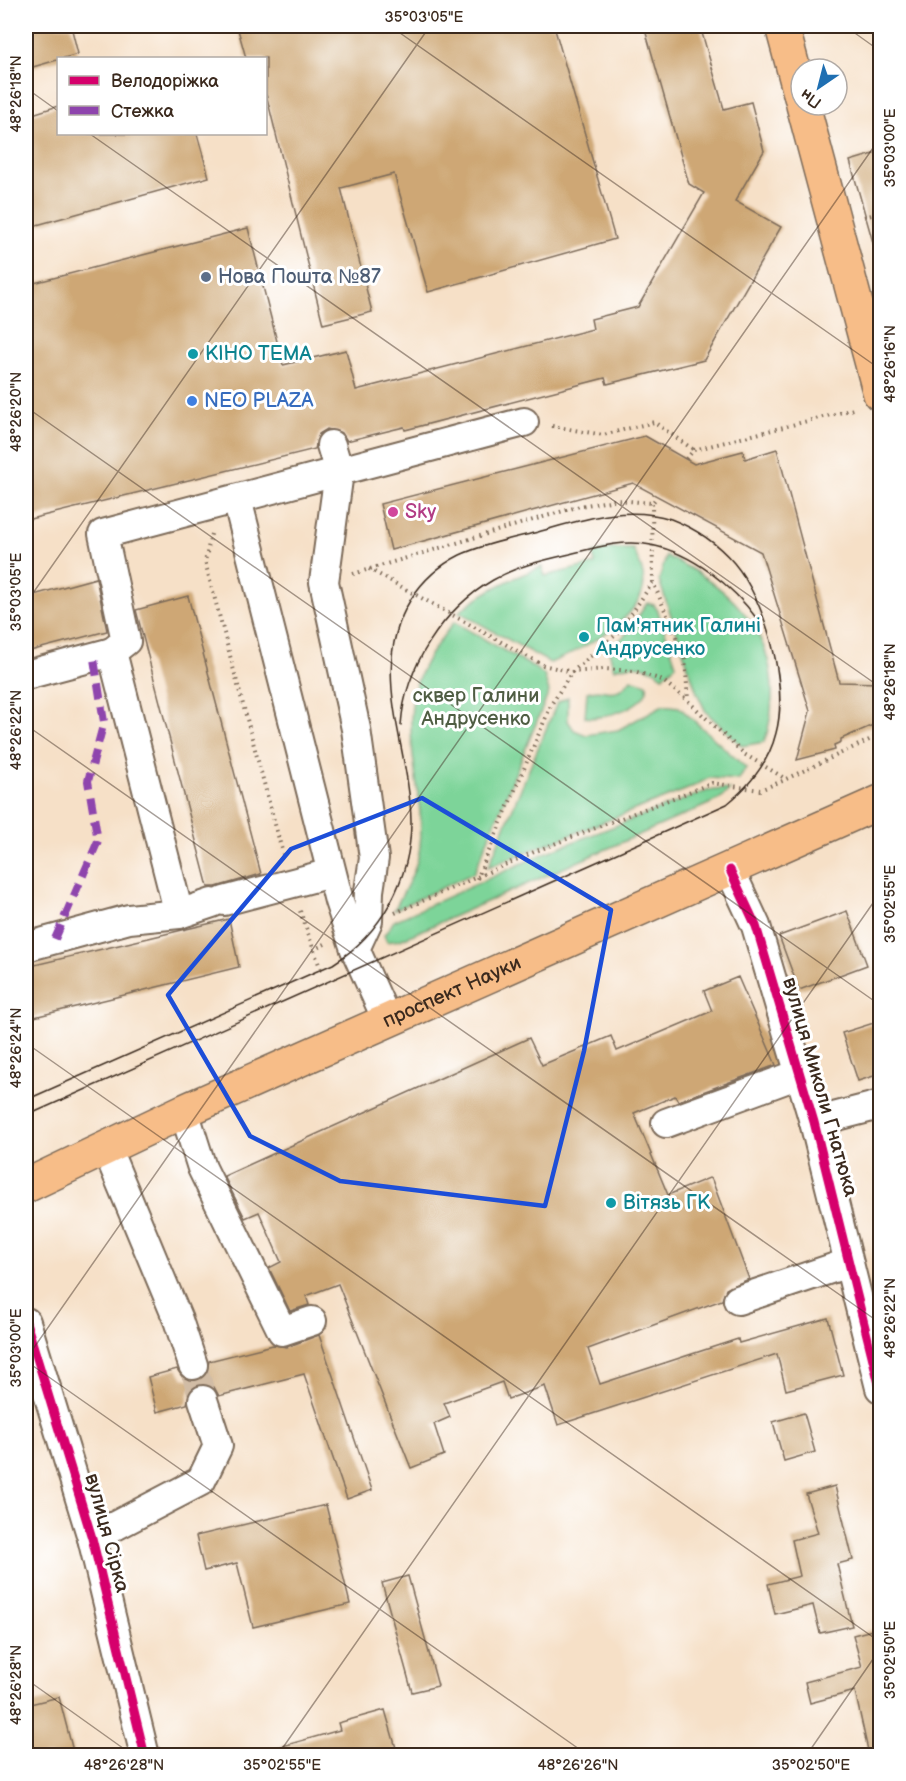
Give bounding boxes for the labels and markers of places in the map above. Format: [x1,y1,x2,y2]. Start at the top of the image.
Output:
place label: Нова Пошта №87 [218,265,381,289]
marker: Нова Пошта №87 [199,270,213,284]
place label: КІНО ТЕМА [205,342,312,366]
marker: КІНО ТЕМА [186,347,200,361]
place label: NEO PLAZA [204,389,314,413]
marker: NEO PLAZA [185,394,199,408]
place label: Sky [405,500,436,524]
marker: Sky [386,505,400,519]
place label: Пам'ятник Галині Андрусенко [595,614,761,661]
marker: Пам'ятник Галині Андрусенко [577,630,591,644]
place label: Вітязь ГК [623,1191,710,1215]
marker: Вітязь ГК [604,1196,618,1210]

